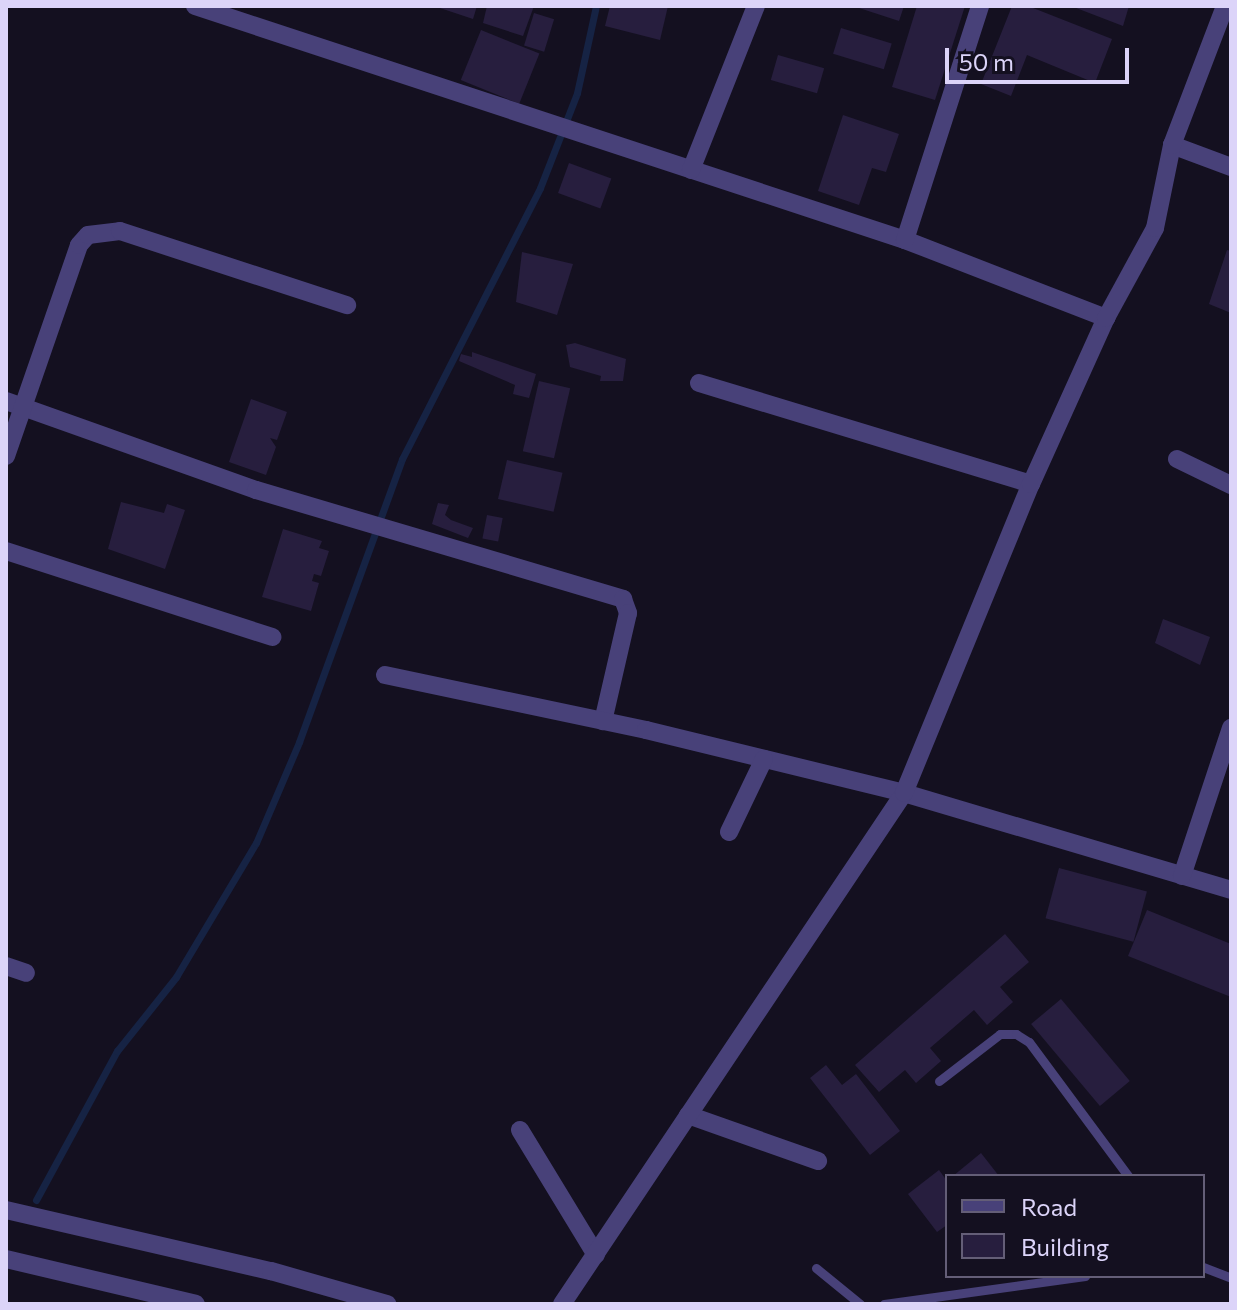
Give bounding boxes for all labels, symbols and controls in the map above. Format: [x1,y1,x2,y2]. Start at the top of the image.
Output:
scale bar [949,32,1133,82]
text: 50 m [959,47,1014,76]
legend [945,1174,1205,1278]
text: Road [1021,1192,1077,1221]
text: Building [1021,1232,1109,1261]

